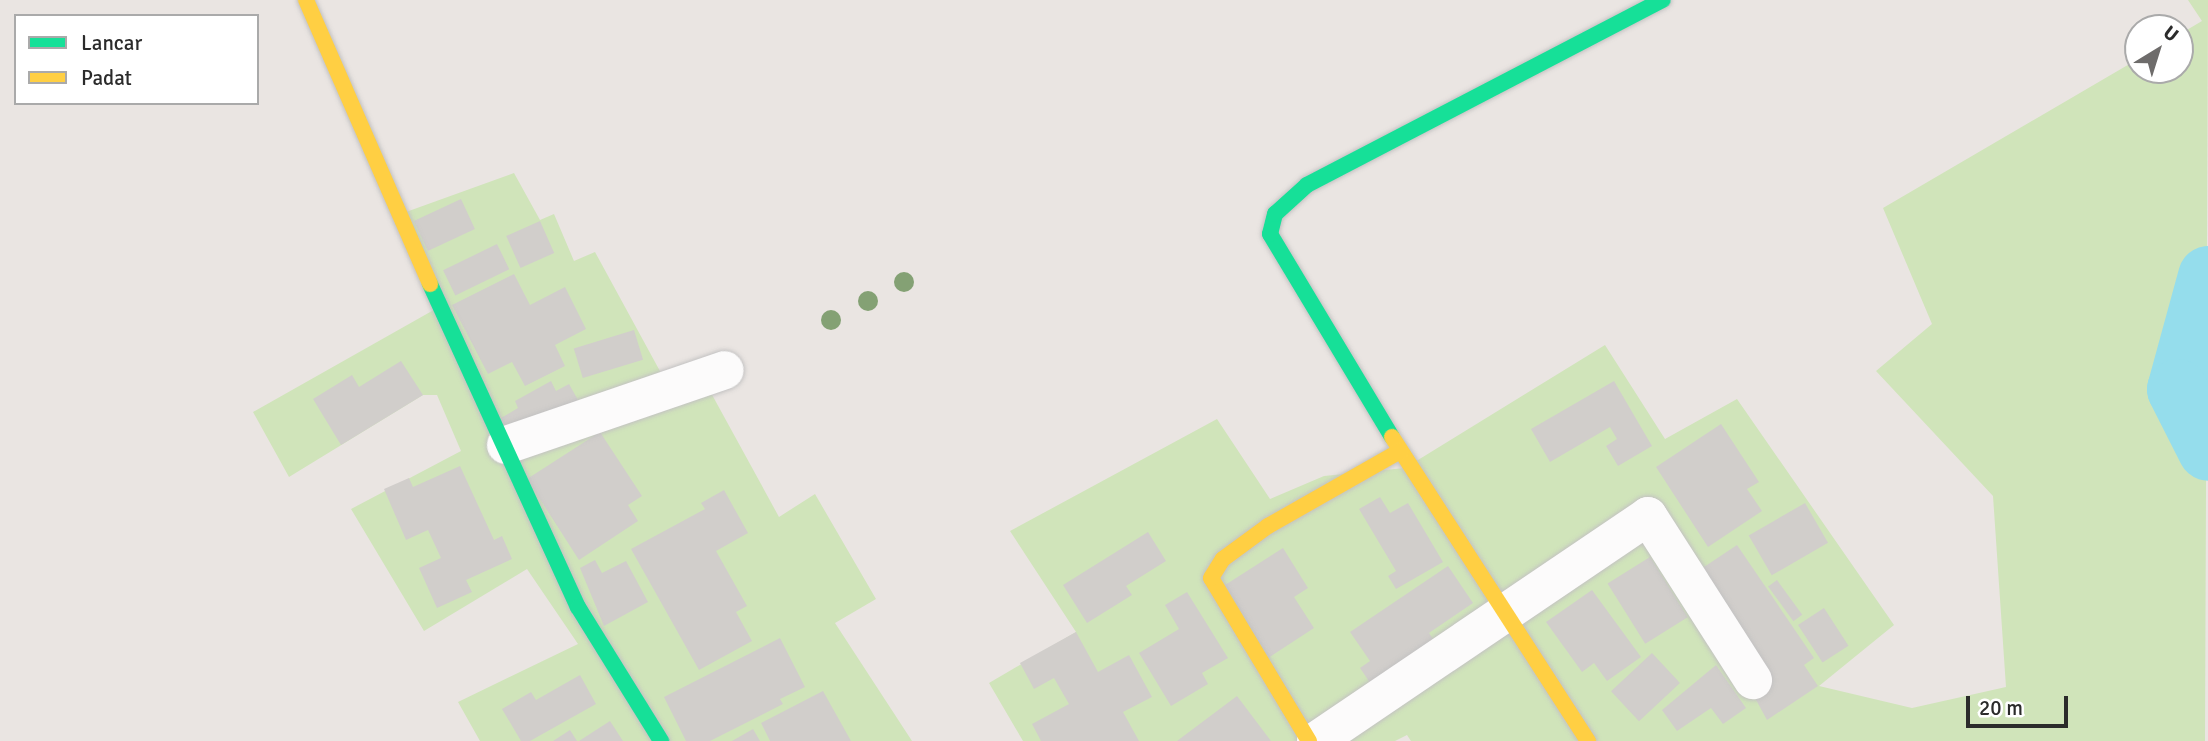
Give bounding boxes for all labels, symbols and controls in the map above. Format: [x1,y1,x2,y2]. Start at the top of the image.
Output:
legend [14,14,259,105]
north arrow [2124,14,2194,84]
text: U [2158,21,2183,47]
text: Lancar [81,30,142,56]
text: Padat [81,65,132,91]
scale bar [1970,682,2072,726]
text: 20 m [1979,695,2023,721]

